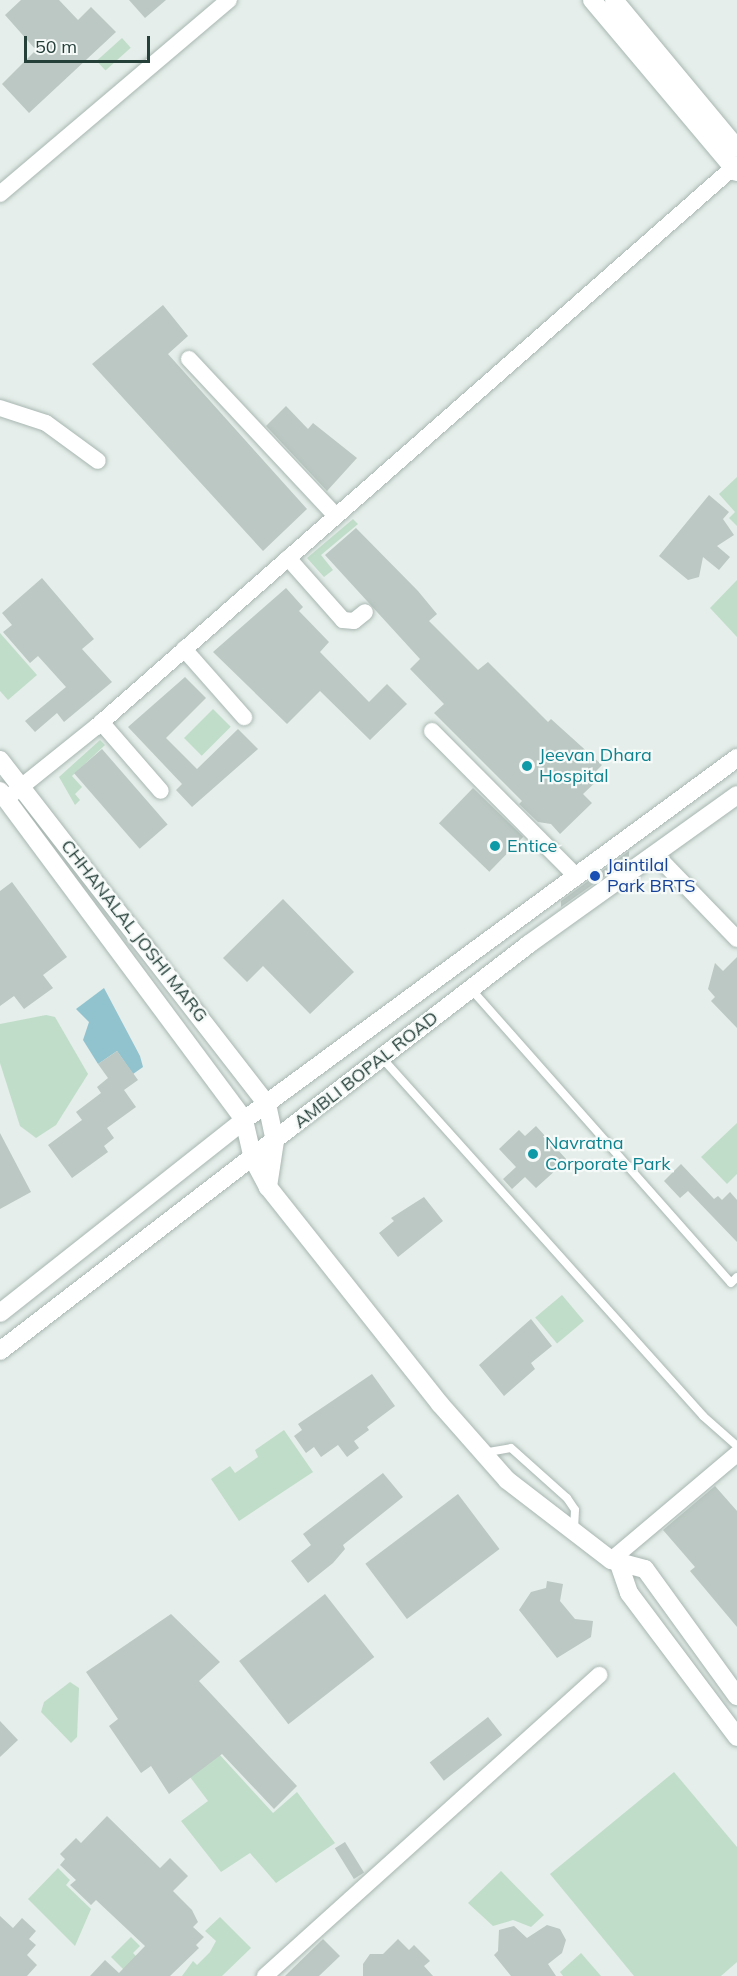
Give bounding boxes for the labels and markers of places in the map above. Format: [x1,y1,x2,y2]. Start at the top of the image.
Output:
place label: Jeevan Dhara Hospital [539,745,652,788]
marker: Jeevan Dhara Hospital [520,759,534,773]
place label: Entice [507,835,557,857]
marker: Entice [488,839,502,853]
place label: Jaintilal Park BRTS [607,855,696,898]
marker: Jaintilal Park BRTS [588,869,602,883]
place label: Navratna Corporate Park [545,1133,670,1176]
marker: Navratna Corporate Park [526,1147,540,1161]

